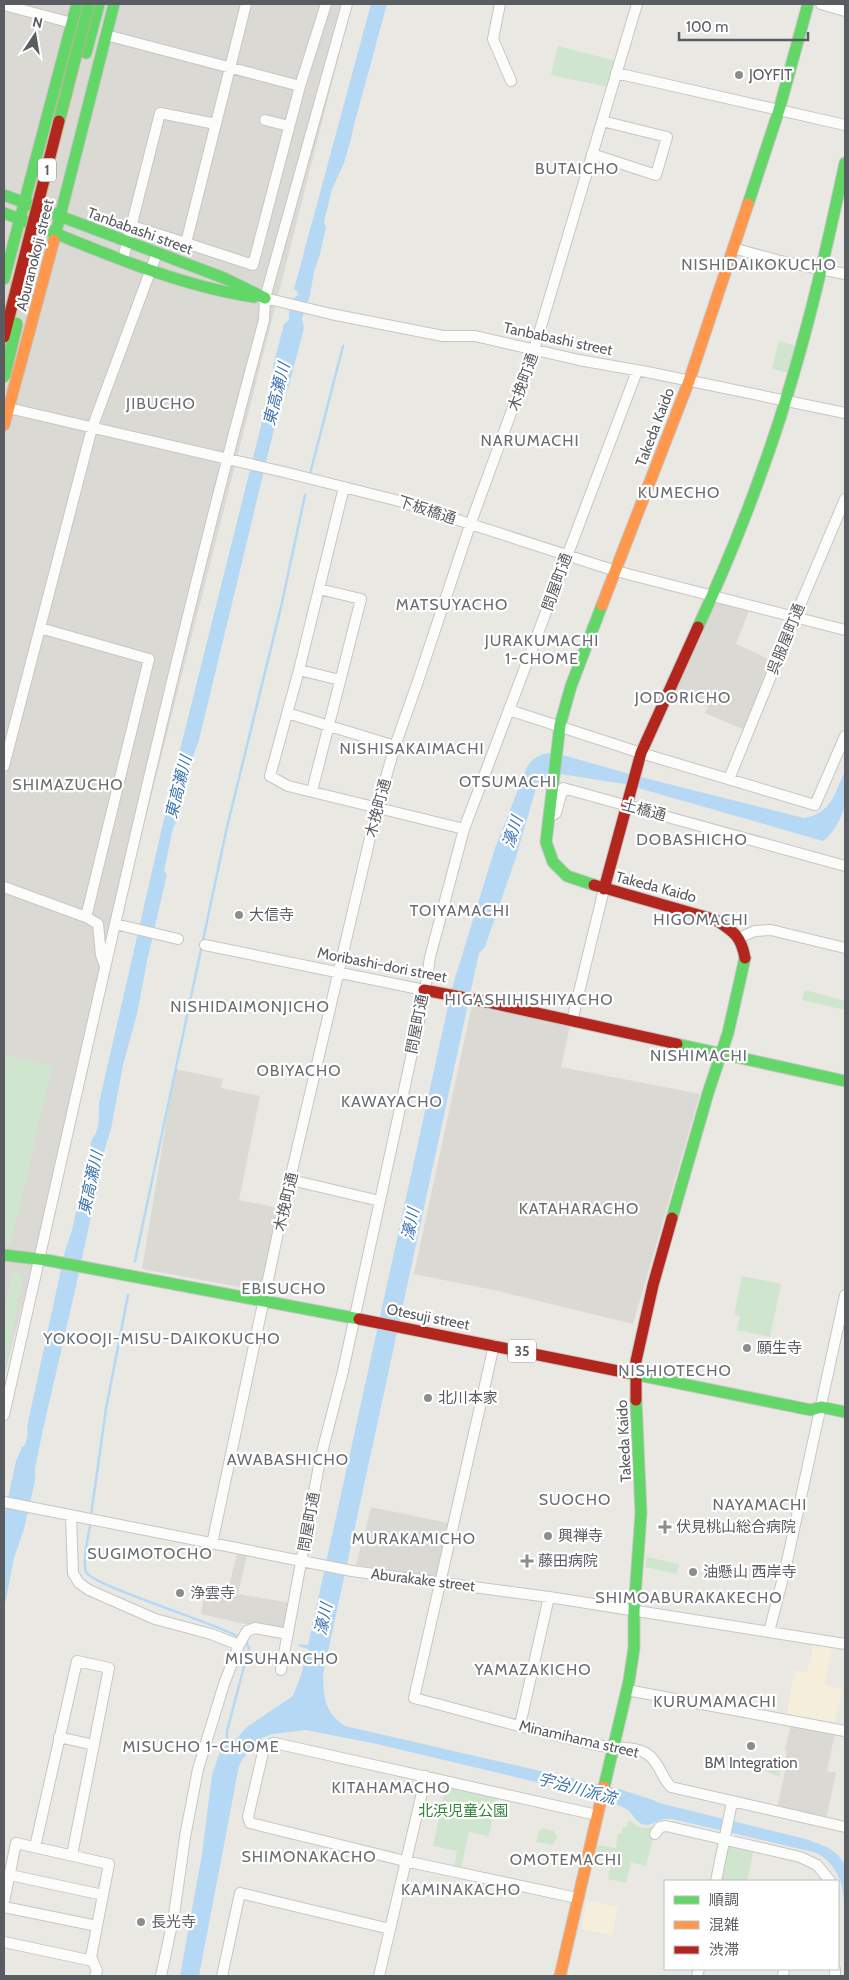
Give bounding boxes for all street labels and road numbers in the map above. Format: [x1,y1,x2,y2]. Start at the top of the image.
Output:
road number: 1 [38,158,56,182]
street label: Aburanokoji street [12,197,58,313]
street label: Tanbabashi street [85,204,195,258]
street label: Tanbabashi street [502,319,614,359]
street label: 木挽町通 [504,351,542,413]
street label: Takeda Kaido [632,385,678,469]
street label: 下板橋通 [396,492,458,528]
street label: 問屋町通 [538,551,576,613]
street label: 呉服屋町通 [764,601,808,677]
street label: 木挽町通 [362,777,394,839]
street label: 土橋通 [620,795,668,825]
street label: Takeda Kaido [614,868,698,906]
street label: Moribashi-dori street [316,944,448,986]
street label: 問屋町通 [402,993,432,1055]
street label: 木挽町通 [270,1171,302,1233]
street label: Otesuji street [385,1300,471,1334]
road number: 35 [508,1340,536,1362]
street label: Takeda Kaido [613,1399,635,1483]
street label: 問屋町通 [295,1491,323,1553]
street label: Aburakake street [370,1565,476,1595]
street label: Minamihama street [517,1716,641,1762]

